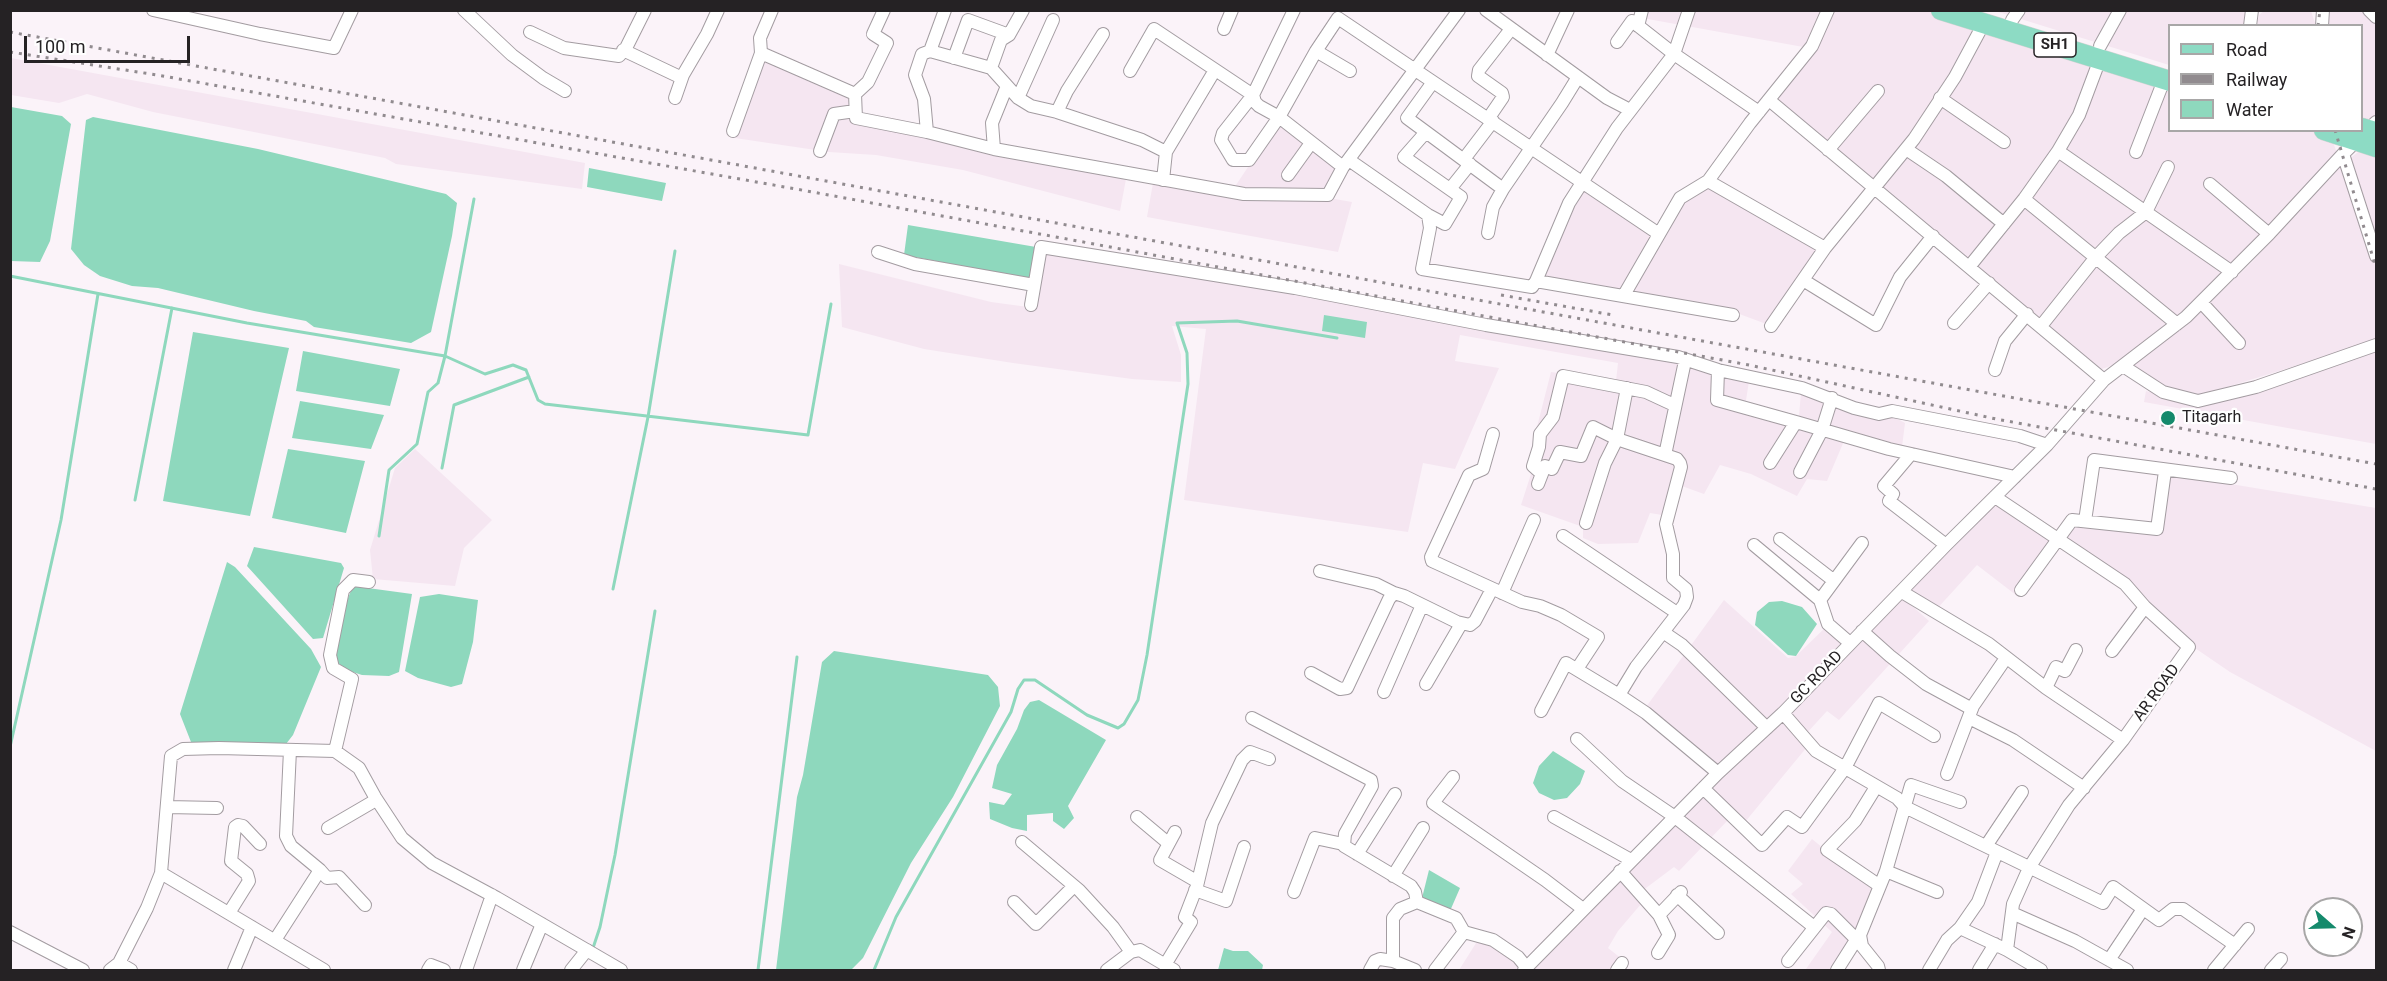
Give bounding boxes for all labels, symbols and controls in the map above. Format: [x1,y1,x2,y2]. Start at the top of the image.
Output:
scale bar [27,24,194,62]
legend [2168,24,2363,132]
road number: SH1 [2034,33,2076,57]
text: 100 m [35,36,86,57]
text: Road [2226,39,2267,60]
text: Railway [2226,69,2287,90]
text: Water [2226,99,2273,120]
place label: Titagarh [2182,408,2241,428]
marker: Titagarh [2159,409,2177,427]
street label: GC ROAD [1787,647,1847,709]
street label: AR ROAD [2130,661,2184,725]
north arrow [2303,897,2363,957]
text: N [2338,924,2359,941]

